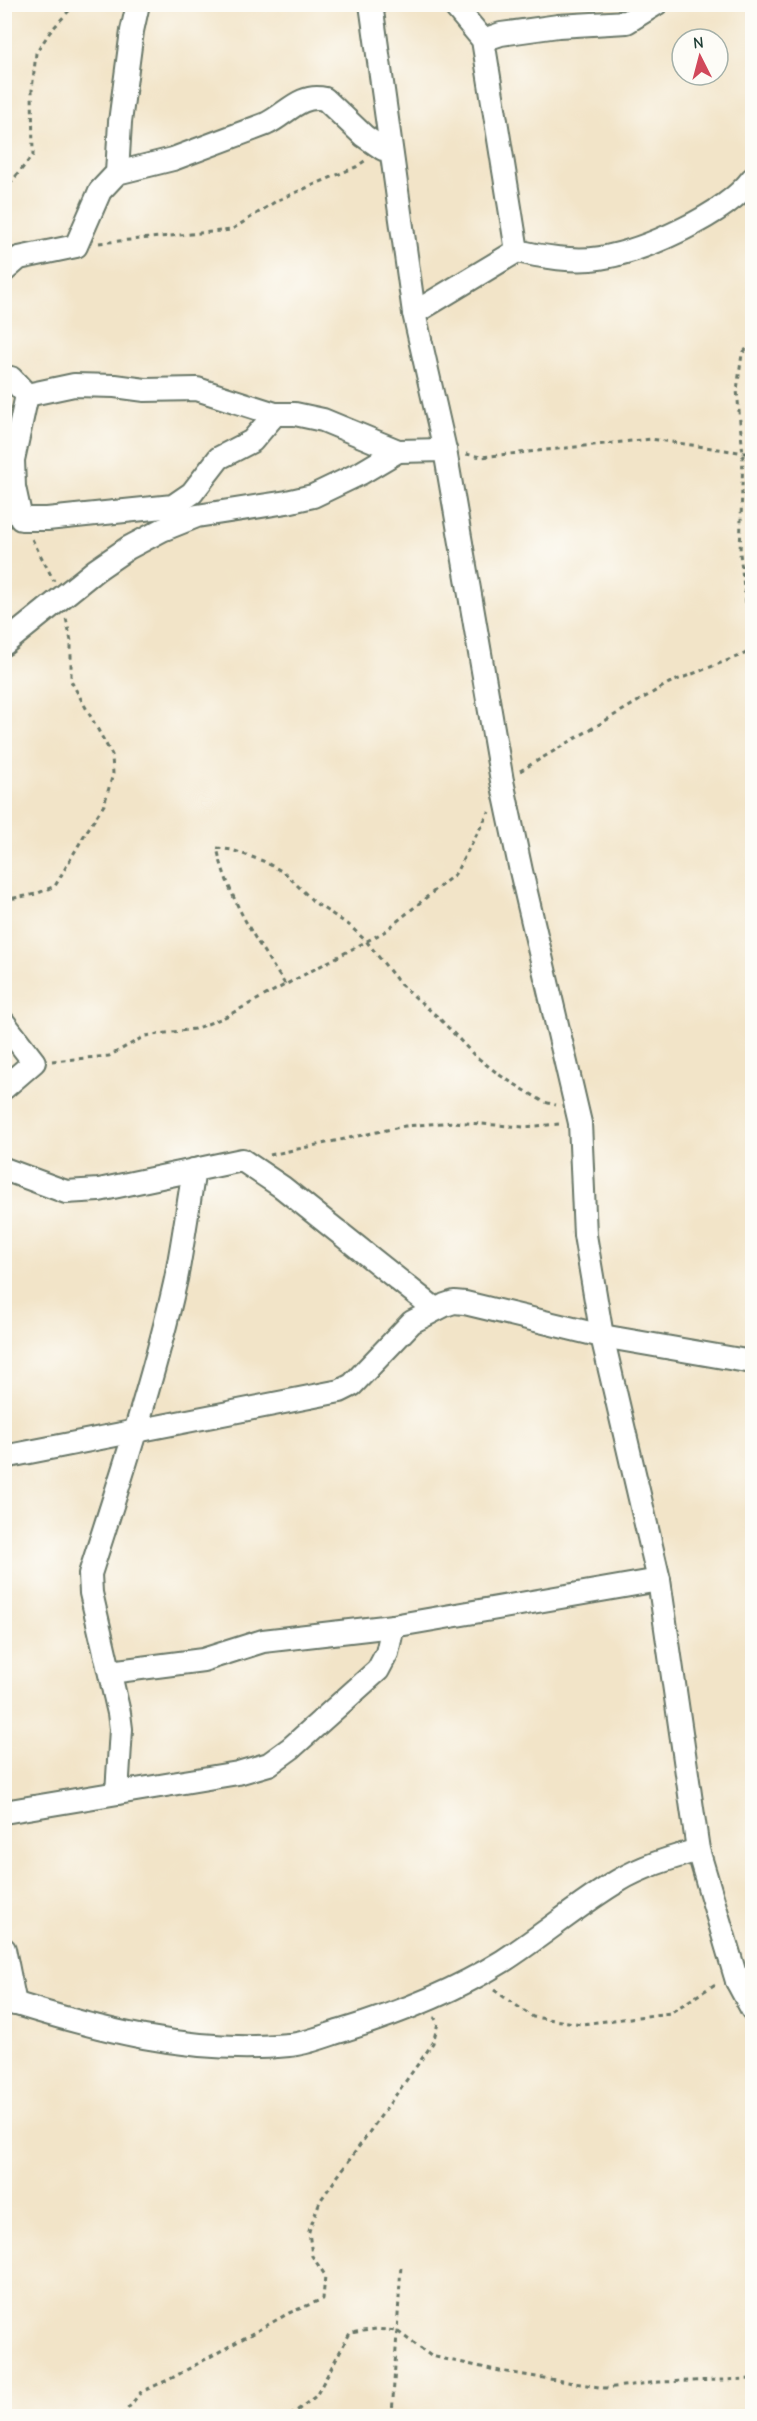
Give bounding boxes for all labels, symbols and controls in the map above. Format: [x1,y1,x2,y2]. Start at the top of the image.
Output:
north arrow [670,27,730,87]
text: N [692,34,705,53]

